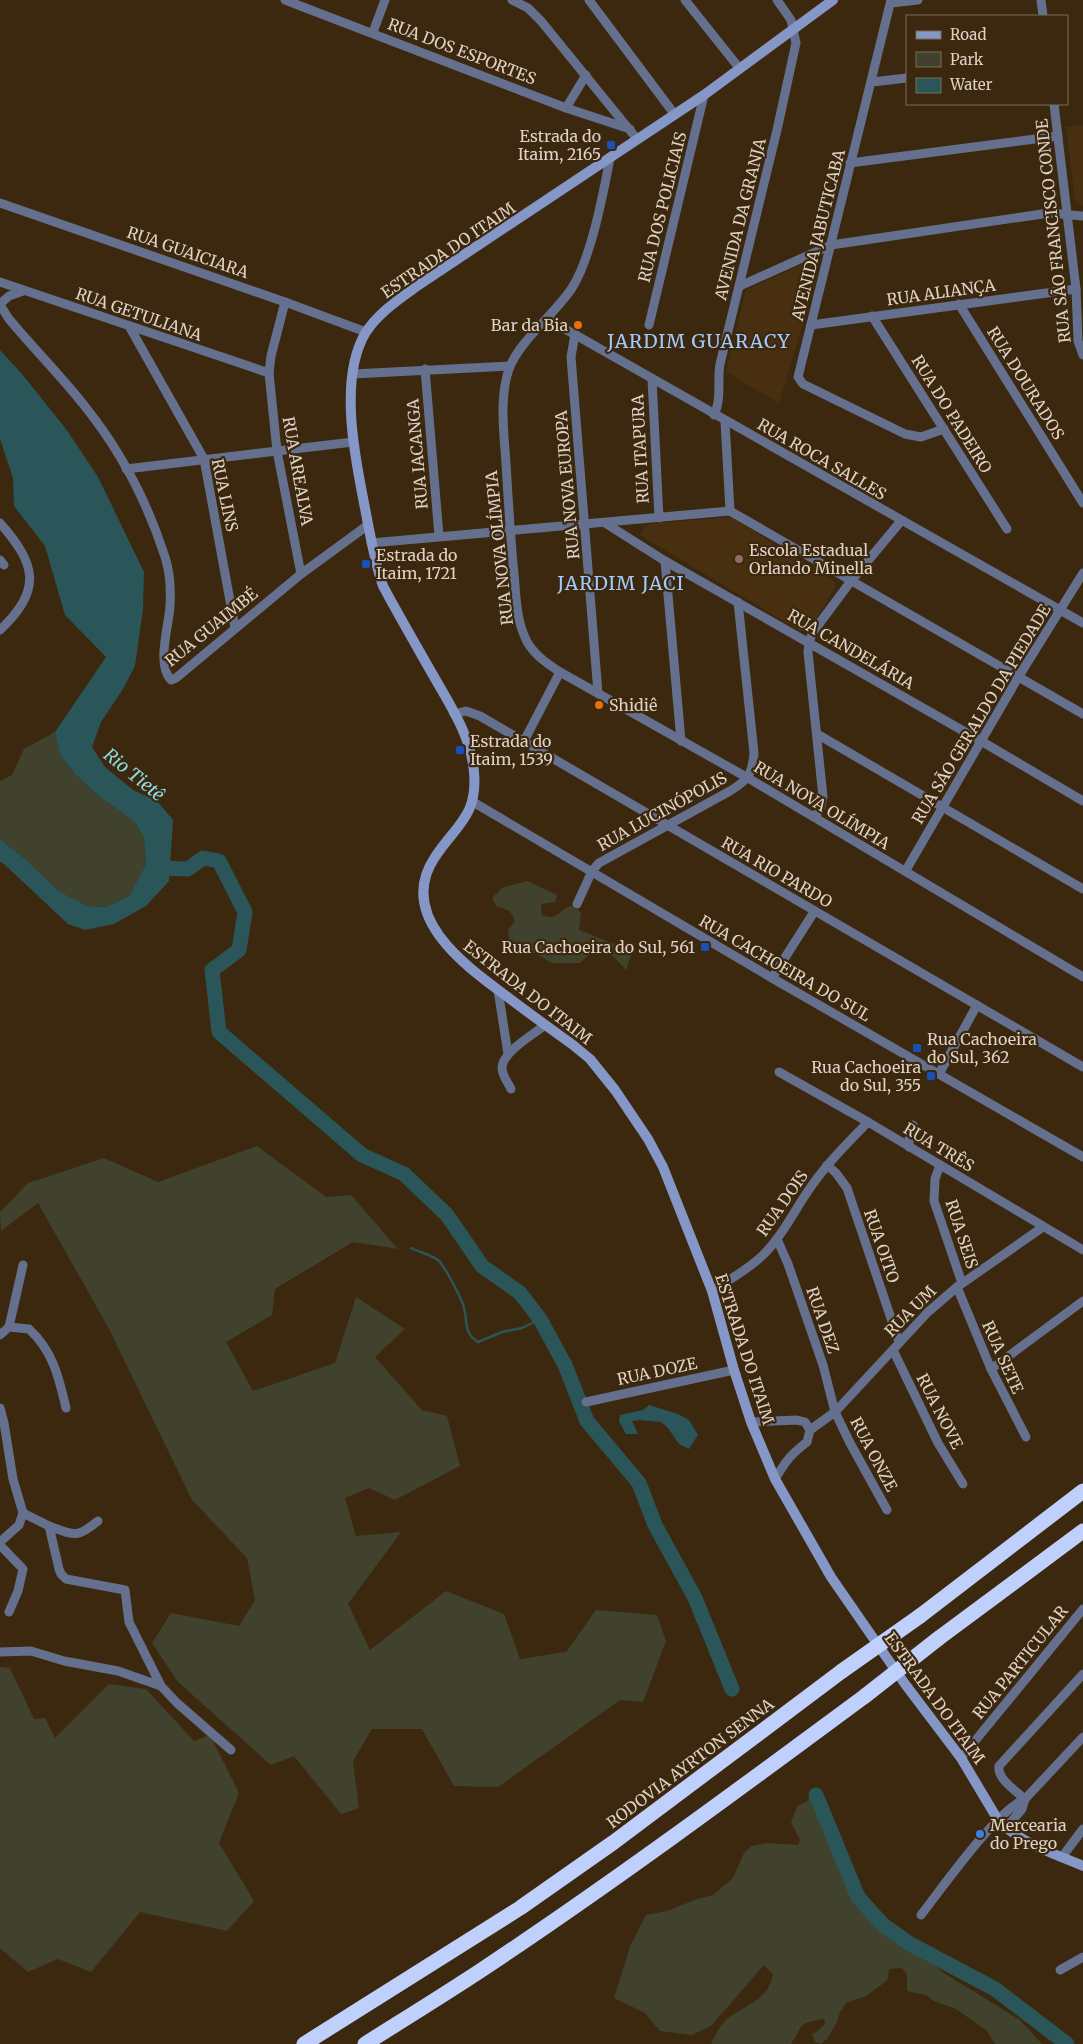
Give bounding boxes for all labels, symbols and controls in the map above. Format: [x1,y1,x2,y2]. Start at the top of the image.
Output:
street label: RUA DOS ESPORTES [385,13,539,89]
legend [906,15,1068,105]
text: Road [950,25,986,44]
text: Park [950,50,984,69]
text: Water [949,75,993,94]
street label: RUA SÃO FRANCISCO CONDE [1031,117,1075,344]
place label: Estrada do Itaim, 2165 [518,126,601,164]
street label: RUA DOS POLICIAIS [634,130,690,284]
street label: AVENIDA DA GRANJA [710,135,770,303]
marker: Estrada do Itaim, 2165 [605,139,617,151]
street label: AVENIDA JABUTICABA [787,146,849,324]
street label: ESTRADA DO ITAIM [377,198,519,302]
street label: RUA GUAICIARA [125,222,252,282]
street label: RUA ALIANÇA [885,274,997,310]
street label: RUA GETULIANA [73,283,205,345]
place label: Bar da Bia [491,315,568,335]
marker: Bar da Bia [572,319,584,331]
street label: RUA DOURADOS [983,323,1069,443]
district label: JARDIM GUARACY [606,329,791,353]
street label: RUA DO PADEIRO [908,351,997,477]
street label: RUA ITAPURA [627,393,653,504]
street label: RUA IACANGA [402,397,432,510]
street label: RUA NOVA EUROPA [550,409,583,560]
street label: RUA ROCA SALLES [754,414,890,504]
street label: RUA AREALVA [279,415,318,528]
street label: RUA LINS [207,457,243,533]
street label: RUA NOVA OLÍMPIA [481,469,517,626]
place label: Escola Estadual Orlando Minella [749,540,873,578]
place label: Estrada do Itaim, 1721 [376,545,457,583]
marker: Escola Estadual Orlando Minella [733,553,745,565]
marker: Estrada do Itaim, 1721 [360,558,372,570]
district label: JARDIM JACI [556,571,685,595]
street label: RUA GUAIMBÉ [161,583,262,671]
street label: RUA SÃO GERALDO DA PIEDADE [907,600,1055,827]
street label: RUA CANDELÁRIA [784,605,919,694]
place label: Shidiê [609,695,657,715]
marker: Shidiê [593,699,605,711]
place label: Estrada do Itaim, 1539 [470,731,553,769]
water label: Rio Tietê [99,743,170,806]
marker: Estrada do Itaim, 1539 [454,744,466,756]
street label: RUA NOVA OLÍMPIA [750,757,894,854]
street label: RUA LUCINÓPOLIS [594,767,730,855]
street label: RUA RIO PARDO [718,832,836,912]
street label: RUA CACHOEIRA DO SUL [696,911,874,1025]
street label: ESTRADA DO ITAIM [460,936,596,1048]
place label: Rua Cachoeira do Sul, 561 [501,937,695,957]
marker: Rua Cachoeira do Sul, 561 [699,941,711,953]
place label: Rua Cachoeira do Sul, 362 [927,1029,1037,1067]
marker: Rua Cachoeira do Sul, 362 [911,1042,923,1054]
place label: Rua Cachoeira do Sul, 355 [811,1057,921,1095]
marker: Rua Cachoeira do Sul, 355 [925,1070,937,1082]
street label: RUA TRÊS [900,1118,978,1176]
street label: RUA DOIS [752,1166,812,1240]
street label: RUA SEIS [941,1197,983,1271]
street label: RUA OITO [860,1206,904,1286]
street label: ESTRADA DO ITAIM [711,1271,779,1427]
street label: RUA UM [880,1281,940,1341]
street label: RUA DEZ [802,1284,844,1356]
street label: RUA SETE [978,1317,1028,1397]
street label: RUA DOZE [615,1353,700,1389]
street label: RUA NOVE [913,1370,968,1453]
street label: RUA ONZE [846,1413,902,1495]
street label: RUA PARTICULAR [968,1601,1072,1723]
street label: ESTRADA DO ITAIM [881,1628,989,1768]
street label: RODOVIA AYRTON SENNA [603,1693,778,1832]
place label: Mercearia do Prego [990,1815,1067,1853]
marker: Mercearia do Prego [974,1828,986,1840]

